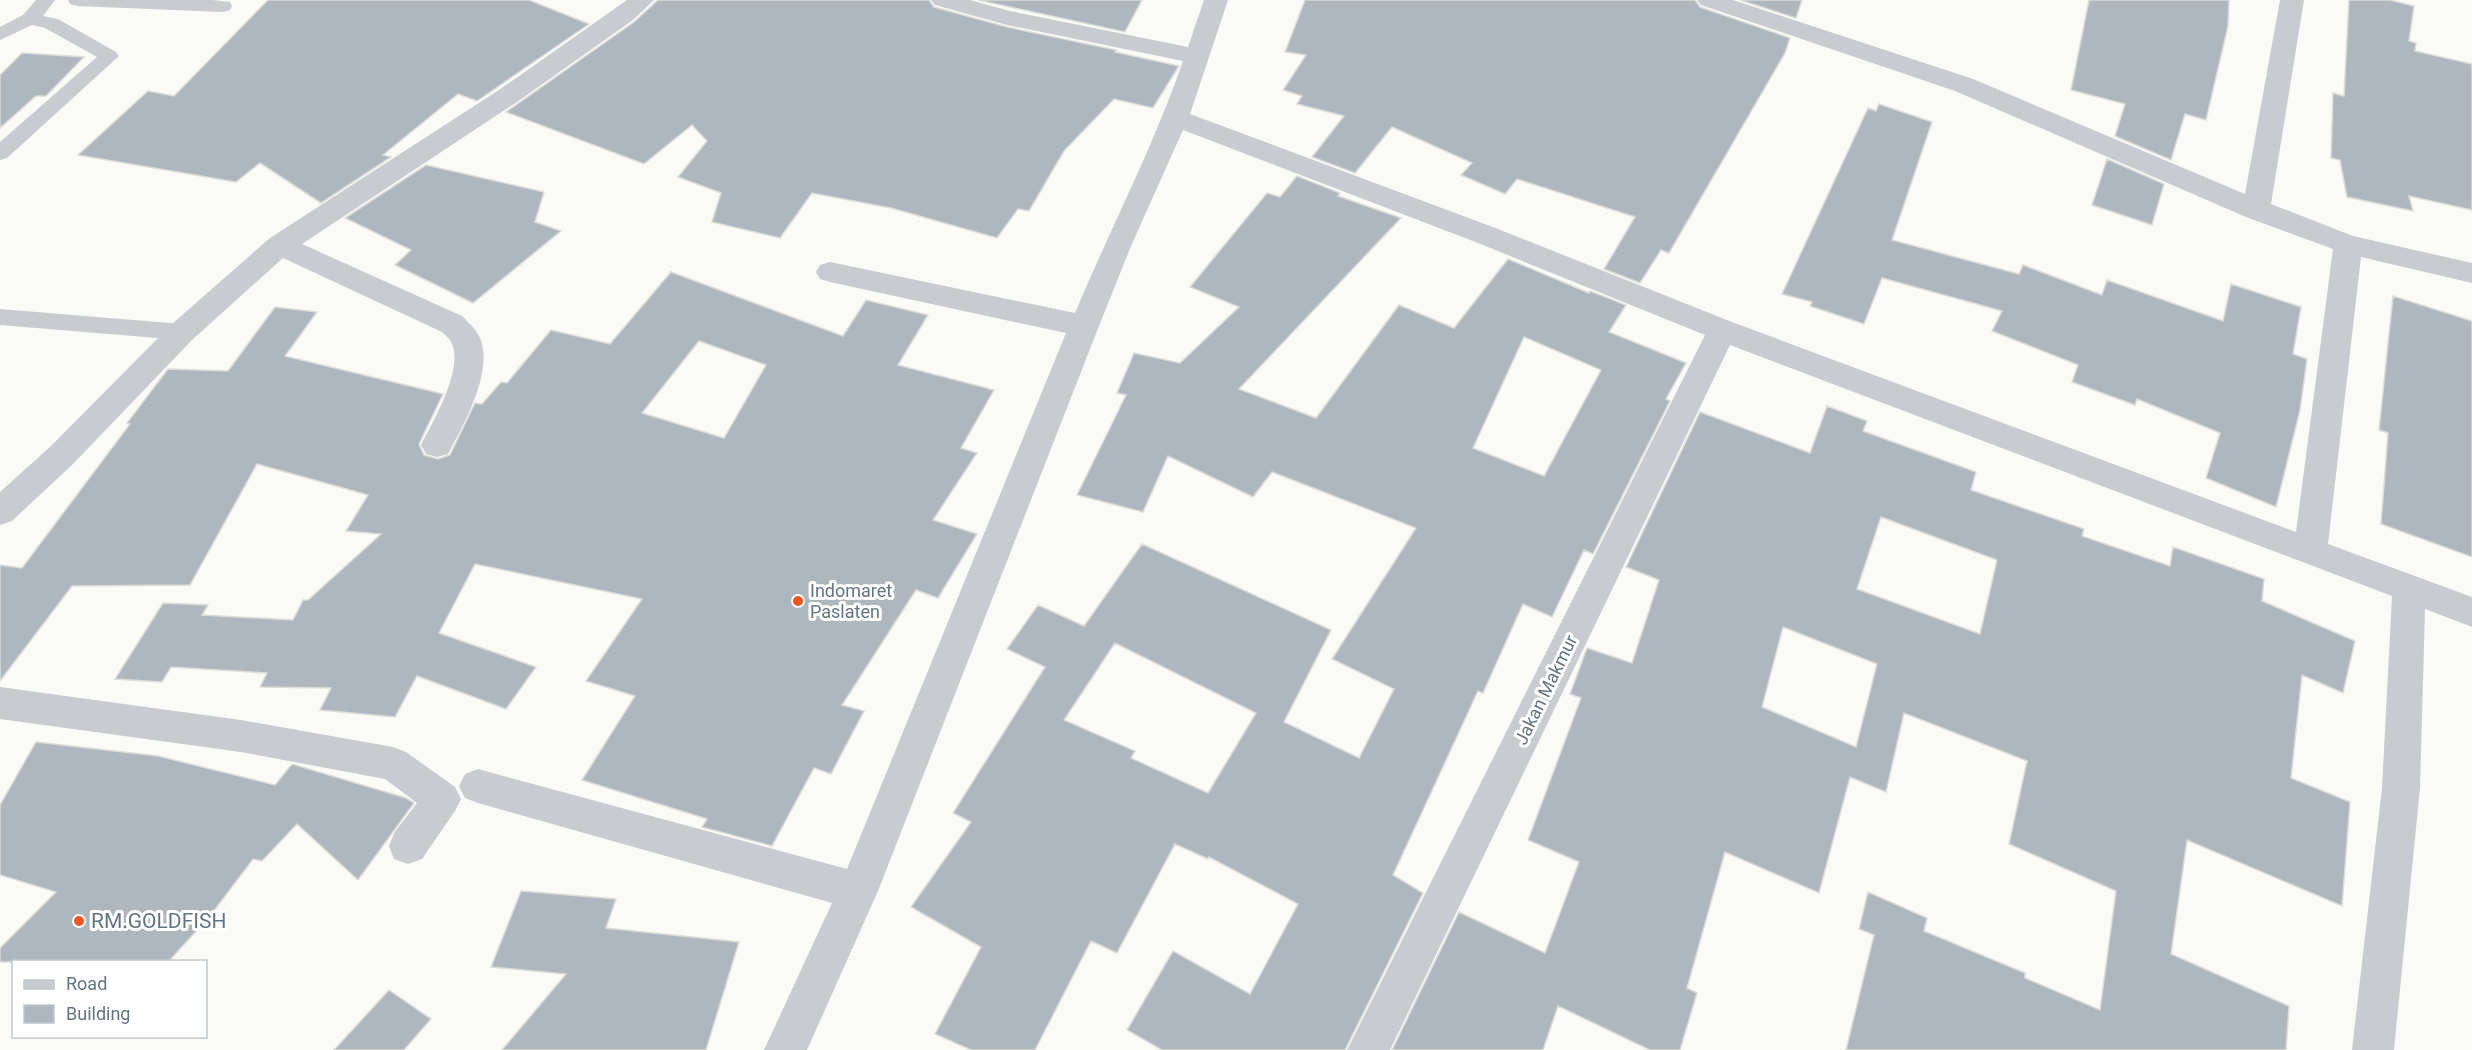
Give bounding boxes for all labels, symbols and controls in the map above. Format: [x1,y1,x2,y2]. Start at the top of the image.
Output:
place label: Indomaret Paslaten [810,580,892,622]
marker: Indomaret Paslaten [791,594,805,608]
street label: Jakan Makmur [1510,631,1581,748]
place label: RM.GOLDFISH [91,909,226,933]
marker: RM.GOLDFISH [72,914,86,928]
legend [12,960,207,1038]
text: Road [66,973,107,994]
text: Building [66,1003,130,1024]

